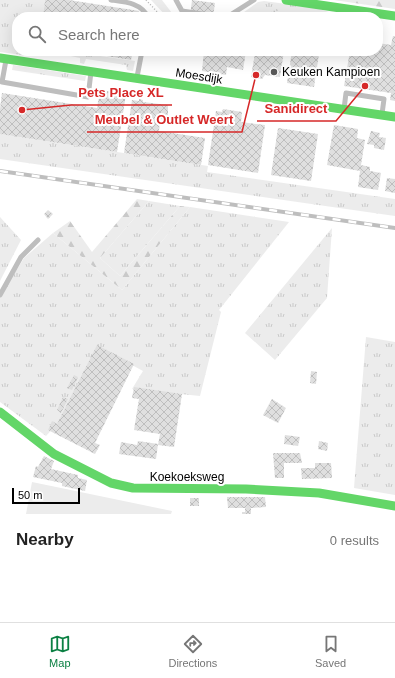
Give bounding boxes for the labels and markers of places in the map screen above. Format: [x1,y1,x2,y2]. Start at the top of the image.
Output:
place label: Keuken Kampioen [282,65,380,79]
marker: Keuken Kampioen [269,67,279,77]
callout: Pets Place XL [71,80,172,105]
callout: Sanidirect [257,96,336,121]
callout: Meubel & Outlet Weert [87,107,242,132]

